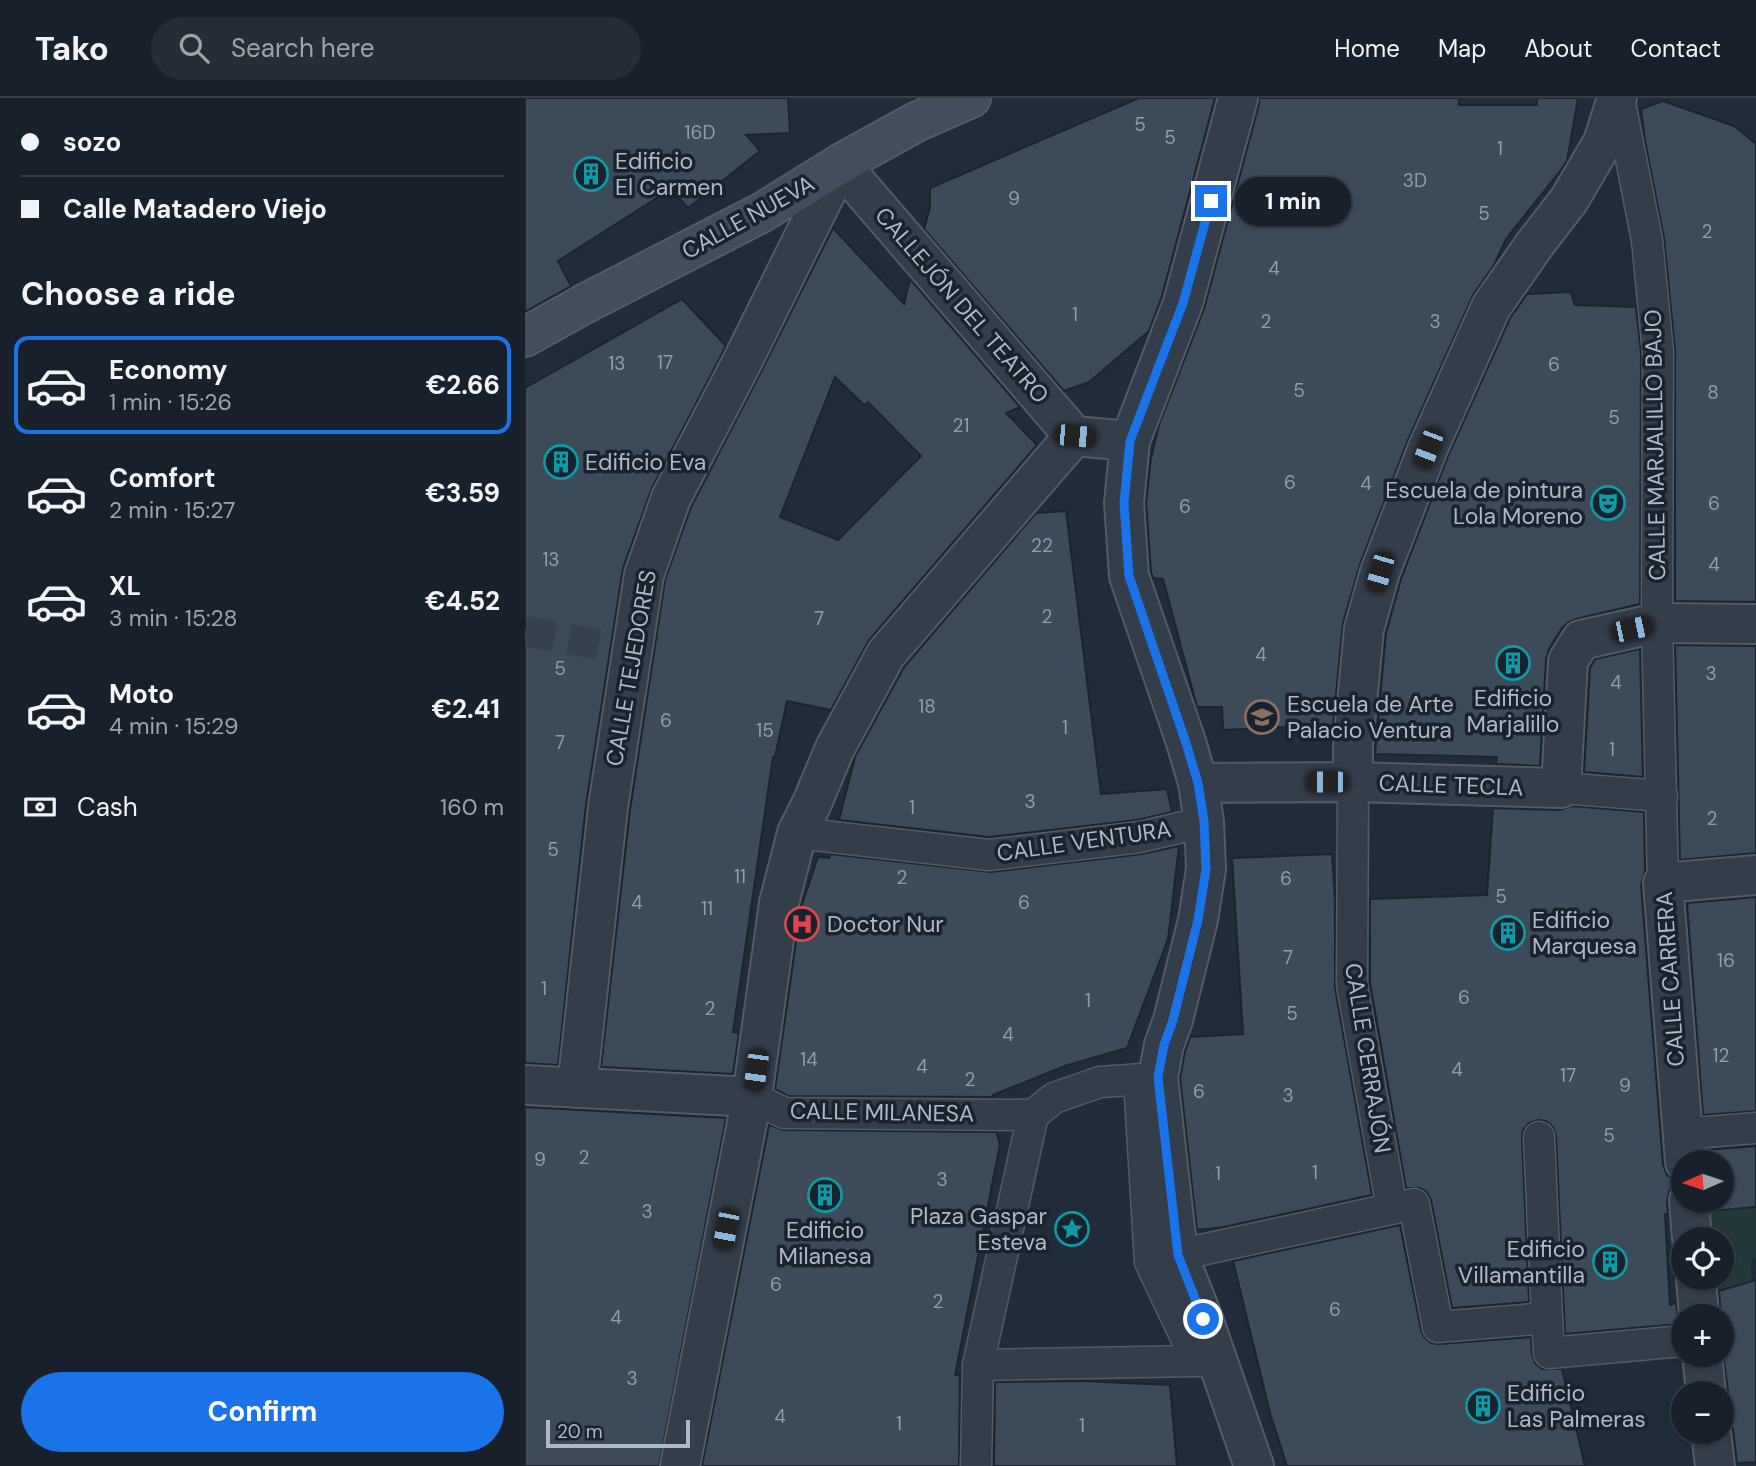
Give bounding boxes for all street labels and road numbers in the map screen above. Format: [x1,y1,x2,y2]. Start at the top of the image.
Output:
street label: CALLE NUEVA [676,168,820,266]
street label: CALLEJÓN DEL TEATRO [868,201,1056,409]
street label: CALLE MARJALILLO BAJO [1638,309,1672,581]
street label: CALLE TEJEDORES [599,568,663,768]
street label: CALLE TECLA [1378,767,1524,803]
street label: CALLE VENTURA [995,814,1173,868]
street label: CALLE CARRERA [1649,890,1691,1068]
street label: CALLE CERRAJÓN [1338,961,1398,1155]
street label: CALLE MILANESA [790,1095,974,1129]

